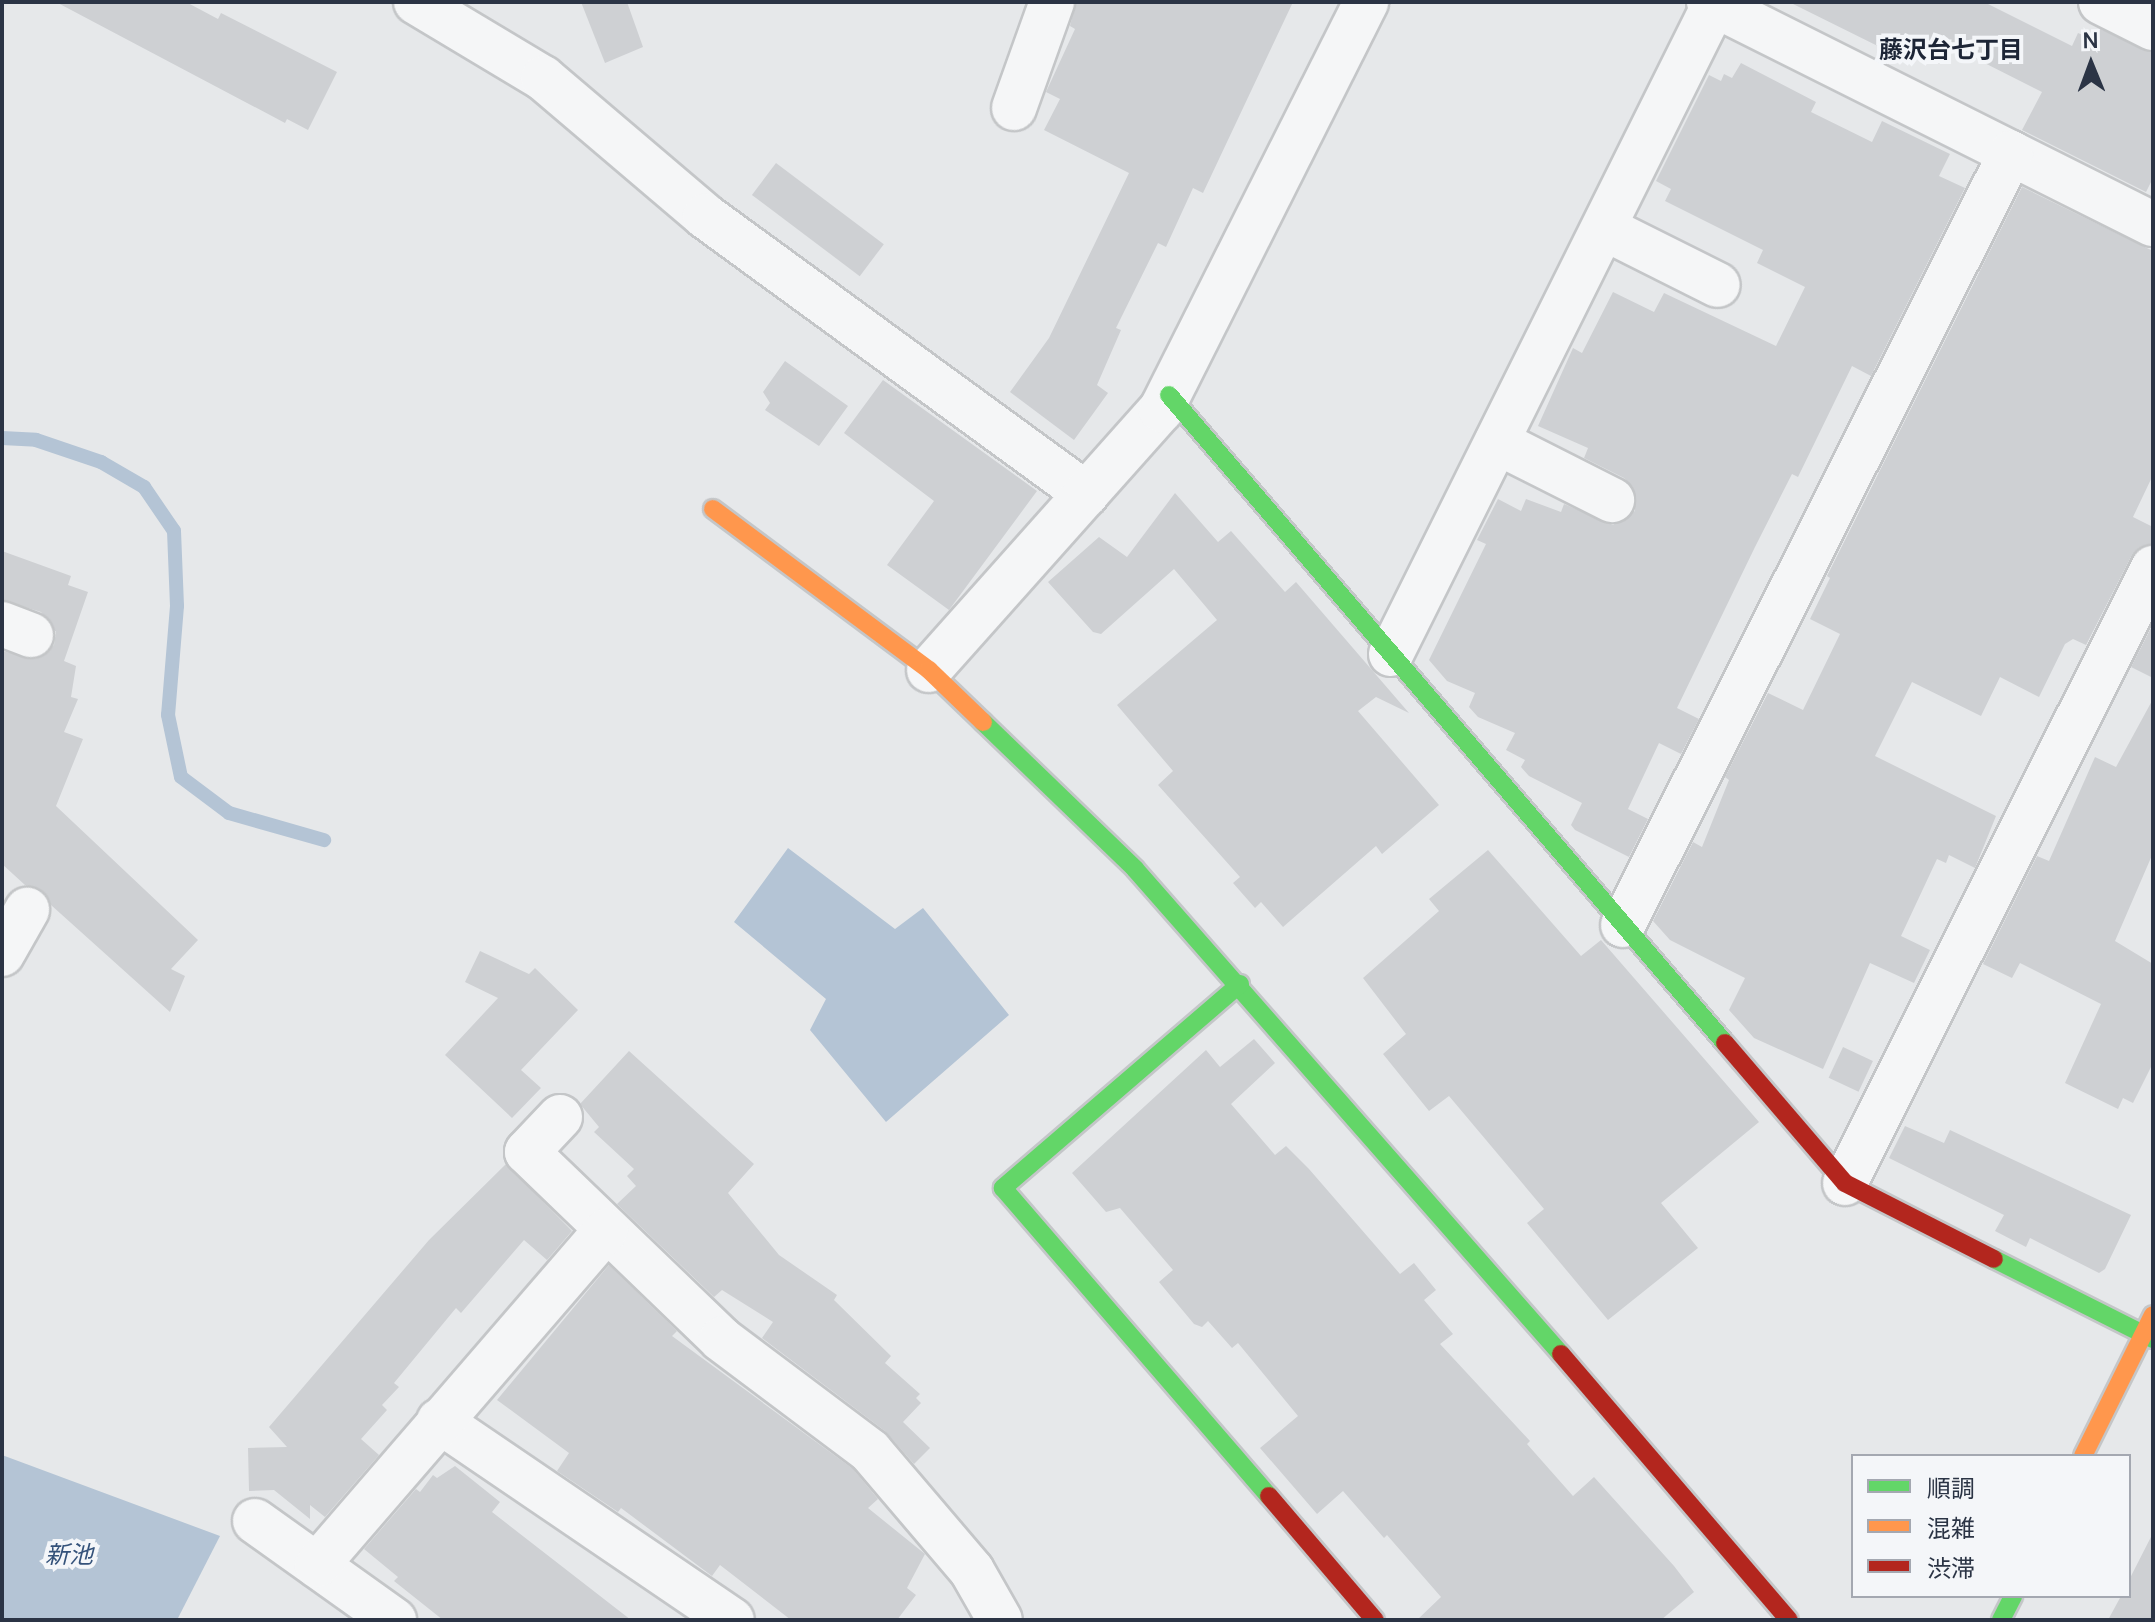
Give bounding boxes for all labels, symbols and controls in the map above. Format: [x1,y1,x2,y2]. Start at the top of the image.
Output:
north arrow [2051,24,2131,104]
text: N [2082,25,2099,55]
district label: 藤沢台七丁目 [1879,35,2023,63]
legend [1851,1454,2131,1598]
text: 順調 [1927,1471,1975,1504]
text: 混雑 [1927,1511,1975,1544]
water label: 新池 [45,1540,93,1568]
text: 渋滞 [1927,1551,1975,1584]

